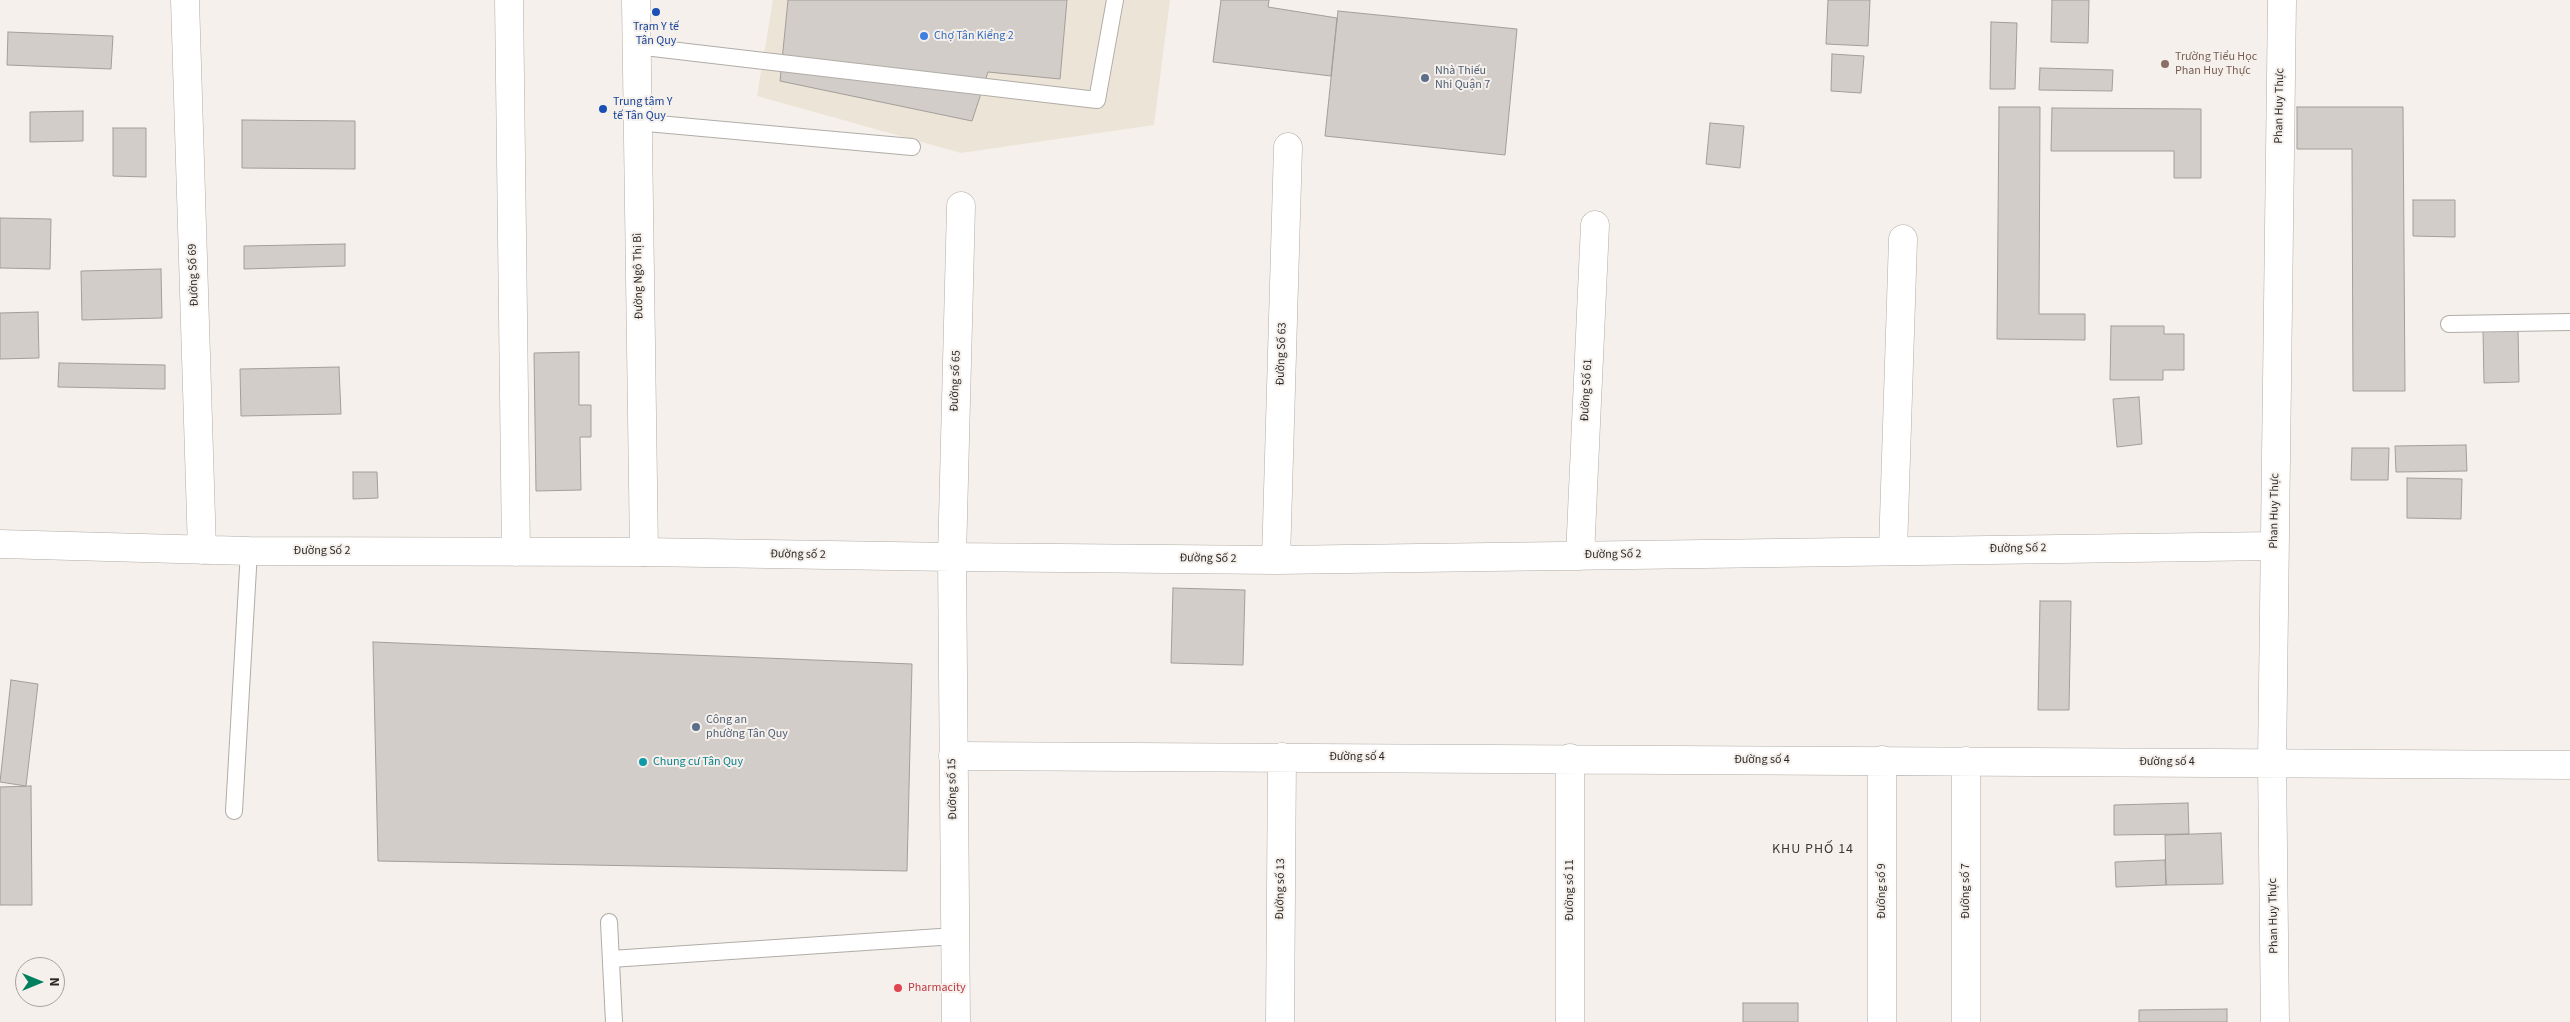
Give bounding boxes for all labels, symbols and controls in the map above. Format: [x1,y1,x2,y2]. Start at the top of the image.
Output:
marker: Trạm Y tế Tân Quy [650,6,662,18]
place label: Trạm Y tế Tân Quy [633,20,679,48]
place label: Chợ Tân Kiểng 2 [934,29,1014,43]
marker: Chợ Tân Kiểng 2 [918,30,930,42]
place label: Trường Tiểu Học Phan Huy Thực [2175,50,2257,78]
marker: Trường Tiểu Học Phan Huy Thực [2159,58,2171,70]
place label: Nhà Thiếu Nhi Quận 7 [1435,64,1490,92]
street label: Phan Huy Thực [2272,68,2288,144]
marker: Nhà Thiếu Nhi Quận 7 [1419,72,1431,84]
place label: Trung tâm Y tế Tân Quy [613,95,672,123]
marker: Trung tâm Y tế Tân Quy [597,103,609,115]
street label: Đường Ngô Thị Bì [631,233,647,319]
street label: Đường Số 69 [186,243,202,307]
street label: Đường Số 63 [1274,322,1290,386]
street label: Đường số 65 [948,350,964,412]
street label: Đường Số 61 [1578,358,1596,422]
street label: Phan Huy Thực [2267,473,2283,549]
street label: Đường Số 2 [1989,541,2047,557]
street label: Đường Số 2 [294,544,350,558]
street label: Đường số 2 [770,547,826,563]
street label: Đường Số 2 [1584,547,1642,563]
street label: Đường Số 2 [1179,551,1237,567]
place label: Công an phường Tân Quy [706,713,788,741]
marker: Công an phường Tân Quy [690,721,702,733]
street label: Đường số 4 [1329,750,1385,764]
street label: Đường số 4 [1734,753,1790,767]
place label: Chung cư Tân Quy [653,755,743,769]
street label: Đường số 4 [2139,755,2195,769]
marker: Chung cư Tân Quy [637,756,649,768]
street label: Đường số 15 [945,758,961,820]
district label: KHU PHỐ 14 [1771,842,1855,858]
street label: Đường số 13 [1273,858,1289,920]
street label: Đường số 11 [1563,859,1577,921]
street label: Đường số 9 [1875,863,1889,919]
street label: Đường số 7 [1959,863,1973,919]
street label: Phan Huy Thực [2266,878,2282,954]
north arrow [15,957,65,1007]
text: N [44,977,64,987]
place label: Pharmacity [908,981,966,995]
marker: Pharmacity [892,982,904,994]

